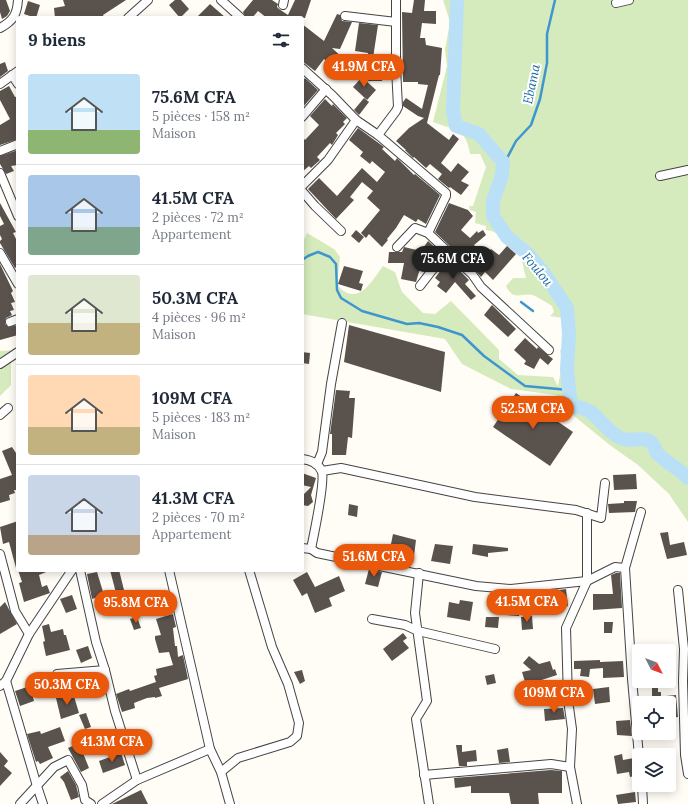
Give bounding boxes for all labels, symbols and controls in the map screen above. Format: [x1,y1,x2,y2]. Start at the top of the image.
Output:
text: 9 biens [28,29,86,51]
icon: filters [270,29,292,51]
pin: 41.9M CFA [318,54,410,88]
text: 41.9M CFA [332,58,396,75]
water label: Ebama [519,62,544,106]
text: 75.6M CFA [152,86,236,108]
icon: home [60,90,108,138]
text: 5 pièces · 158 m² [152,108,250,125]
text: Maison [152,125,196,142]
text: 41.5M CFA [152,187,234,209]
icon: home [60,191,108,239]
text: 2 pièces · 72 m² [152,209,244,226]
text: Appartement [152,226,232,243]
pin: 75.6M CFA [407,246,499,280]
water label: Foulou [518,249,557,290]
text: 75.6M CFA [421,250,485,267]
text: 50.3M CFA [152,287,238,309]
icon: home [60,291,108,339]
text: 4 pièces · 96 m² [152,309,246,326]
text: Maison [152,326,196,343]
text: 109M CFA [152,387,232,409]
icon: home [60,391,108,439]
pin: 52.5M CFA [487,396,579,430]
text: 52.5M CFA [501,400,565,417]
text: 5 pièces · 183 m² [152,409,250,426]
text: Maison [152,426,196,443]
text: 41.3M CFA [152,487,235,509]
icon: home [60,491,108,539]
text: 2 pièces · 70 m² [152,509,245,526]
text: Appartement [152,526,232,543]
pin: 51.6M CFA [328,544,420,578]
text: 51.6M CFA [342,548,406,565]
pin: 41.5M CFA [481,589,573,623]
pin: 95.8M CFA [90,590,182,624]
text: 41.5M CFA [496,593,558,610]
text: 95.8M CFA [103,594,169,611]
north arrow [632,644,676,688]
map controls [632,644,676,792]
pin: 50.3M CFA [21,672,113,706]
text: 50.3M CFA [34,676,100,693]
pin: 109M CFA [513,680,595,714]
text: 109M CFA [523,684,585,701]
button: locate [632,696,676,740]
pin: 41.3M CFA [66,729,158,763]
text: 41.3M CFA [80,733,144,750]
button: layers [632,748,676,792]

